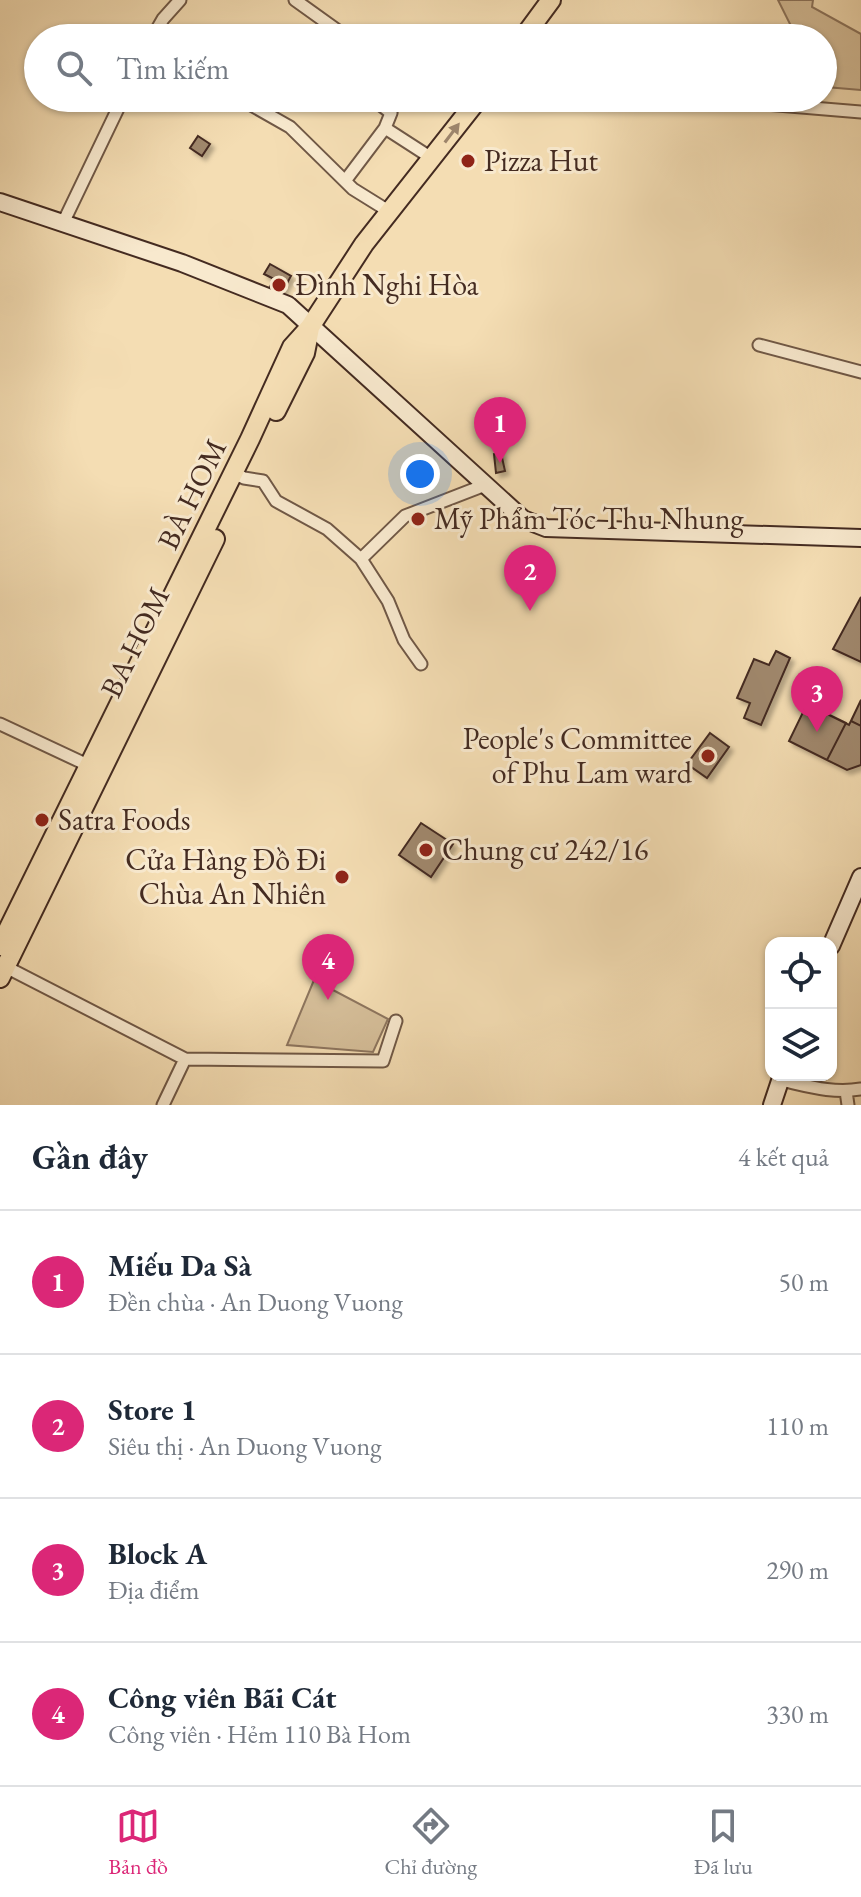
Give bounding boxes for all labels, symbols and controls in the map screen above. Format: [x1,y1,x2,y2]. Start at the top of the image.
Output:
search box [24,24,837,112]
icon: search [52,46,96,90]
text: Tìm kiếm [116,49,229,88]
one-way arrow [444,123,460,143]
place label: Pizza Hut [484,141,599,180]
marker: Pizza Hut [459,152,477,170]
place label: Đình Nghi Hòa [295,265,478,304]
marker: Đình Nghi Hòa [270,276,288,294]
pin: 1 [474,397,526,463]
street label: BÀ HOM [148,432,235,556]
your location [400,454,440,494]
place label: Mỹ Phẩm Tóc Thu Nhung [434,499,745,538]
marker: Mỹ Phẩm Tóc Thu Nhung [409,510,427,528]
pin: 2 [504,545,556,611]
street label: BA HOM [91,580,178,704]
pin: 3 [791,666,843,732]
place label: People's Committee of Phu Lam ward [463,719,693,792]
marker: People's Committee of Phu Lam ward [699,747,717,765]
place label: Satra Foods [58,800,190,839]
marker: Satra Foods [33,811,51,829]
place label: Chung cư 242/16 [442,830,648,869]
place label: Cửa Hàng Đồ Đi Chùa An Nhiên [125,840,326,913]
marker: Chung cư 242/16 [417,841,435,859]
marker: Cửa Hàng Đồ Đi Chùa An Nhiên [333,868,351,886]
pin: 4 [302,934,354,1000]
map controls [765,937,837,1081]
button: locate [765,937,837,1009]
button: layers [765,1009,837,1081]
text: Gần đây [32,1135,148,1179]
text: 4 kết quả [738,1140,829,1174]
text: Miếu Da Sà [108,1246,252,1285]
text: 1 [51,1265,65,1299]
text: 50 m [779,1265,829,1299]
text: Đền chùa · An Duong Vuong [108,1285,403,1319]
text: Store 1 [108,1390,197,1429]
text: 2 [51,1409,65,1443]
text: 110 m [766,1409,829,1443]
text: Siêu thị · An Duong Vuong [108,1429,381,1463]
text: Block A [108,1534,207,1573]
text: 3 [51,1553,65,1587]
text: 290 m [766,1553,829,1587]
text: Địa điểm [108,1573,199,1607]
text: Công viên Bãi Cát [108,1678,337,1717]
text: 4 [51,1697,65,1731]
text: 330 m [766,1697,829,1731]
text: Công viên · Hẻm 110 Bà Hom [108,1717,411,1751]
tab: Bản đồ [108,1804,168,1881]
tab: Chỉ đường [385,1804,477,1881]
tab: Đã lưu [694,1804,753,1881]

